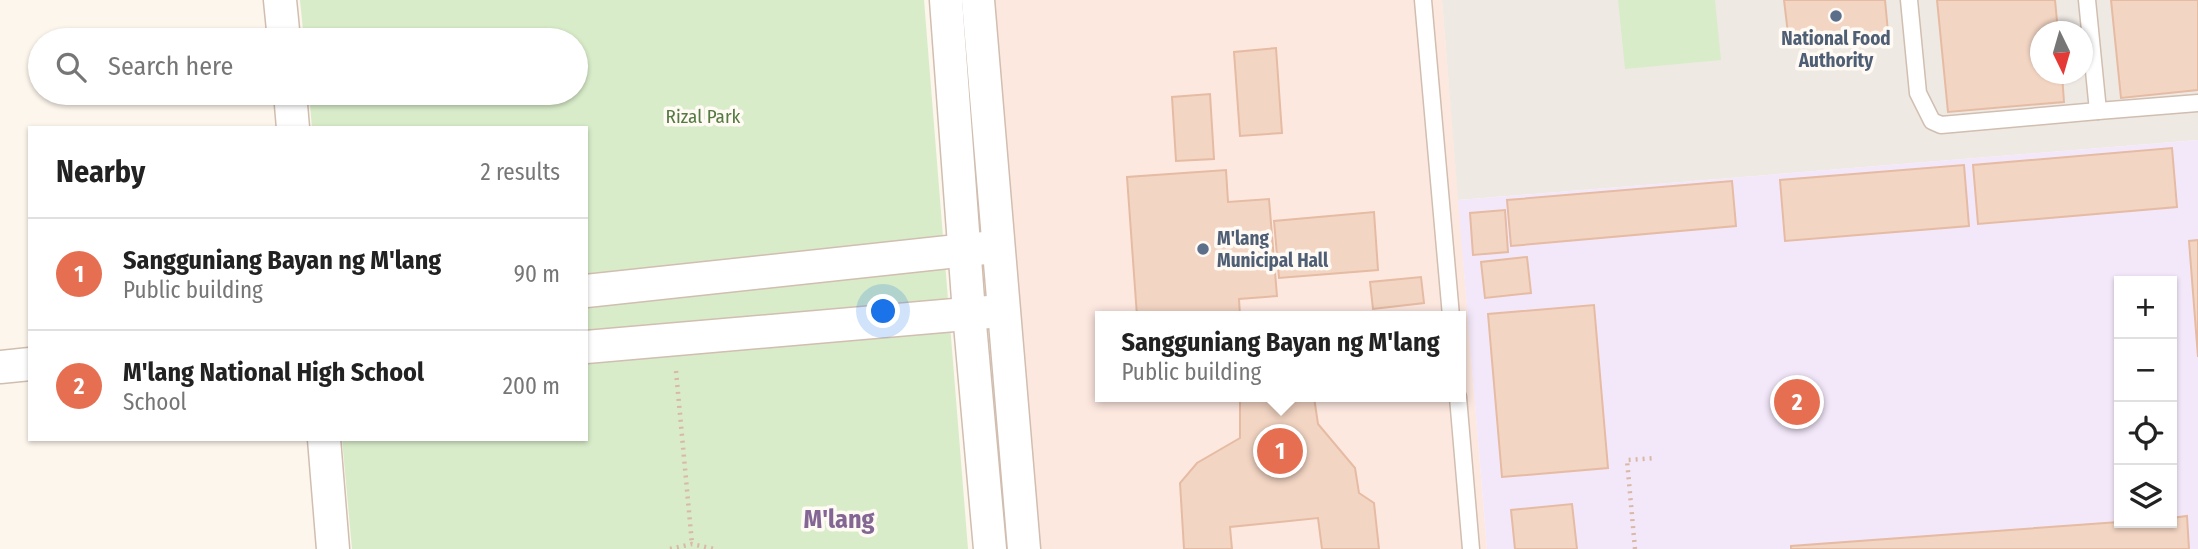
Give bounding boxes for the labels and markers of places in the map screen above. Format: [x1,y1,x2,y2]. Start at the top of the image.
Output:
marker: National Food Authority [1828,8,1844,24]
place label: National Food Authority [1781,27,1891,72]
place label: M'lang Municipal Hall [1217,227,1329,272]
marker: M'lang Municipal Hall [1195,241,1211,257]
pin: 2 [1774,376,1820,428]
pin: 1 [1257,425,1303,477]

